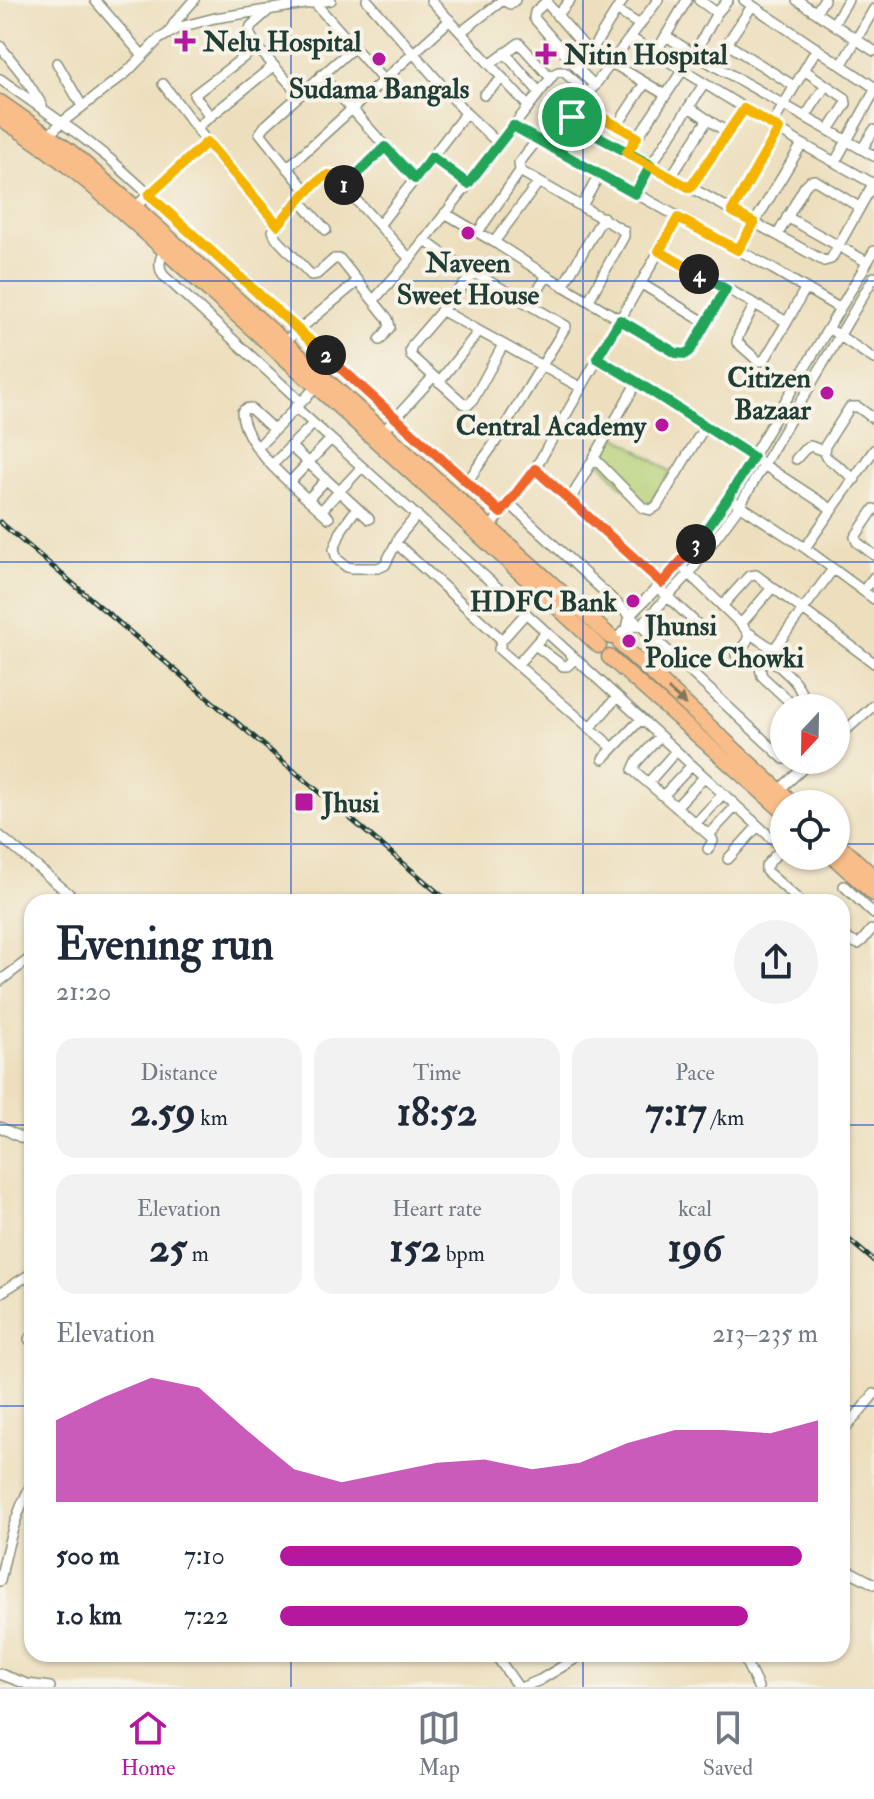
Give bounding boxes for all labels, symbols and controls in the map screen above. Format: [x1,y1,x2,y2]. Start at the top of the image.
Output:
place label: Nelu Hospital [202,25,362,60]
marker: Nelu Hospital [174,30,196,52]
place label: Nitin Hospital [563,38,729,73]
marker: Nitin Hospital [535,43,557,65]
marker: Sudama Bangals [370,50,388,68]
place label: Sudama Bangals [289,72,470,107]
pin [538,83,606,151]
icon: arrive [550,95,594,139]
pin: 1 [324,165,364,205]
text: 1 [340,171,348,199]
marker: Naveen Sweet House [459,224,477,242]
place label: Naveen Sweet House [397,246,540,313]
pin: 4 [679,254,719,294]
text: 4 [693,260,705,288]
pin: 2 [306,335,346,375]
text: 2 [320,341,332,369]
place label: Citizen Bazaar [727,361,812,428]
marker: Citizen Bazaar [818,384,836,402]
place label: Central Academy [456,409,648,444]
marker: Central Academy [653,416,671,434]
pin: 3 [676,524,716,564]
text: 3 [692,530,700,558]
place label: HDFC Bank [470,585,618,620]
marker: HDFC Bank [624,592,642,610]
place label: Jhunsi Police Chowki [643,609,804,676]
marker: Jhunsi Police Chowki [620,632,638,650]
one-way arrow [667,688,687,705]
north arrow [770,694,850,774]
map controls [770,694,850,870]
place label: Jhusi [320,786,380,821]
button: locate [770,790,850,870]
marker: Jhusi [293,791,315,813]
text: Evening run [56,918,274,973]
button: share [734,920,818,1004]
text: 21:20 [56,976,111,1008]
text: Distance [141,1059,217,1087]
text: Time [413,1059,461,1087]
text: Pace [675,1059,715,1087]
text: 2.59 [130,1087,196,1138]
text: 18:52 [397,1087,477,1138]
text: 7:17 [646,1087,707,1138]
text: km [196,1104,228,1132]
text: /km [707,1104,744,1132]
text: Elevation [137,1195,221,1223]
text: Heart rate [392,1195,482,1223]
text: kcal [678,1195,712,1223]
text: 25 [149,1223,187,1274]
text: 152 [389,1223,441,1274]
text: 196 [668,1223,722,1274]
text: m [187,1240,209,1268]
text: bpm [441,1240,485,1268]
text: Elevation [56,1318,155,1350]
text: 213–235 m [712,1318,818,1350]
text: 500 m [56,1540,120,1572]
text: 7:10 [184,1540,225,1572]
text: 1.0 km [56,1600,122,1632]
text: 7:22 [184,1600,229,1632]
tab: Home [121,1706,175,1782]
tab: Map [417,1706,461,1782]
tab: Saved [703,1706,753,1782]

